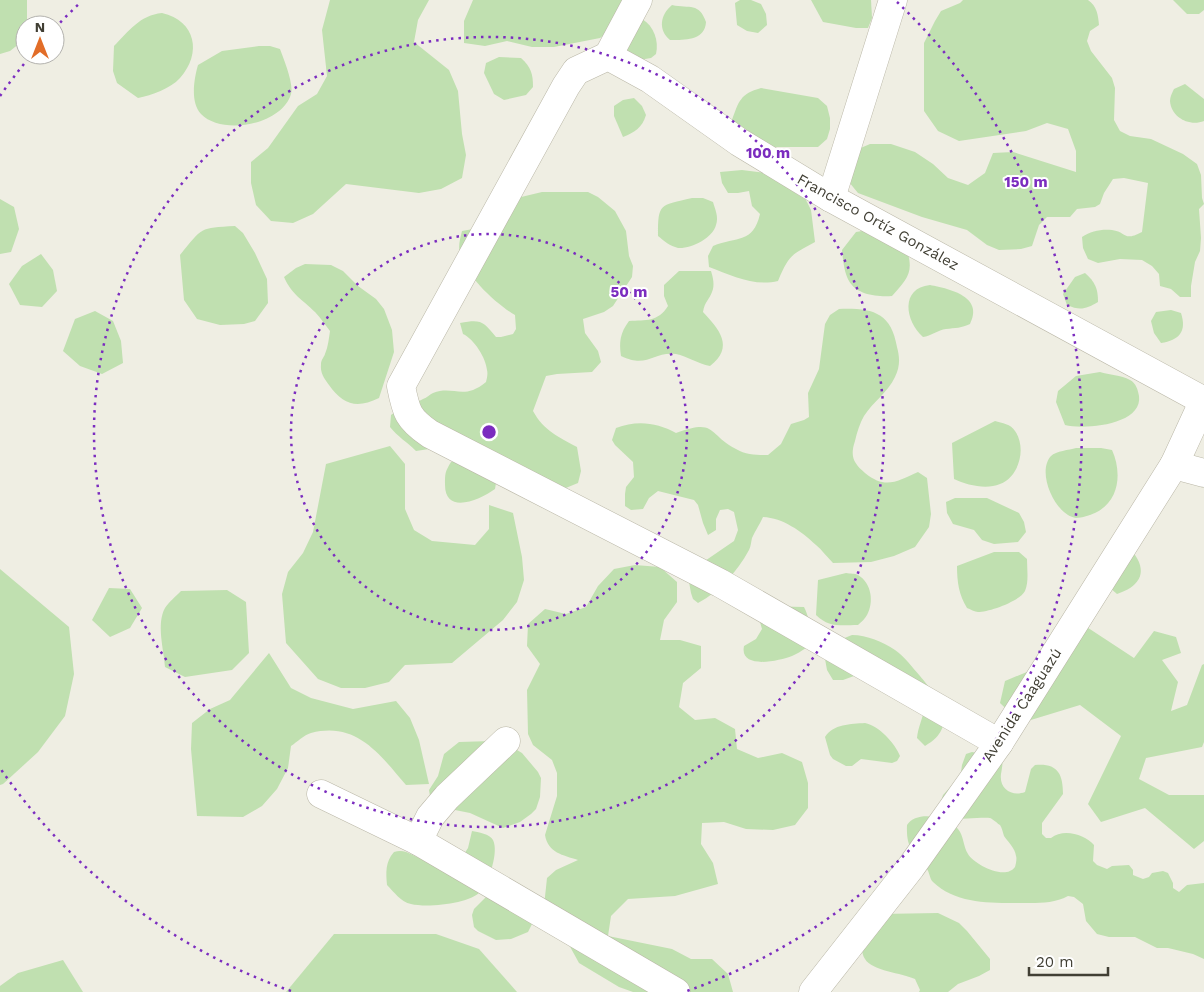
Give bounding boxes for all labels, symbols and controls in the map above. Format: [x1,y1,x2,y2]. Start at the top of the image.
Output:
north arrow [15,15,65,65]
text: N [35,19,45,35]
text: 100 m [746,144,790,162]
street label: Francisco Ortíz González [794,170,962,274]
text: 150 m [1004,173,1048,191]
text: 50 m [611,283,647,301]
centre of rings [480,423,498,441]
street label: Avenida Caaguazú [978,645,1066,765]
scale bar [1029,944,1108,976]
text: 20 m [1036,953,1074,971]

